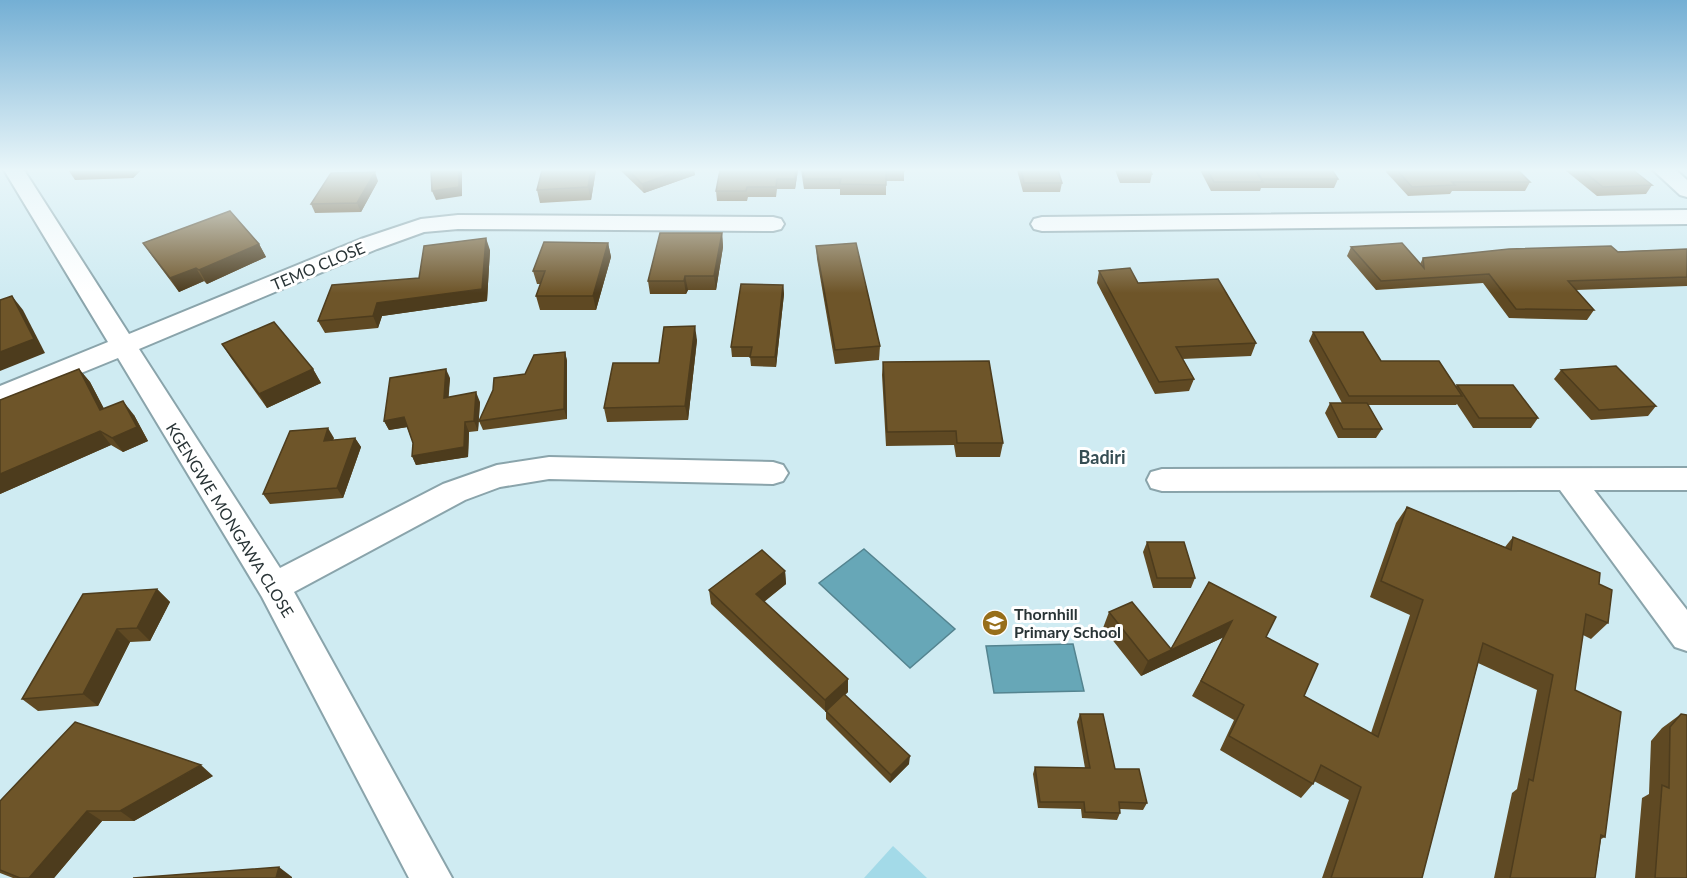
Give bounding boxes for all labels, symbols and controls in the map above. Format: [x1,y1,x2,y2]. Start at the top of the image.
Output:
street label: TEMO CLOSE [268,237,367,294]
street label: KGENGWE MONGAWA CLOSE [163,419,298,620]
district label: Badiri [1079,446,1125,468]
place label: Thornhill Primary School [1014,604,1121,641]
school or university icon: Thornhill Primary School [980,608,1010,638]

